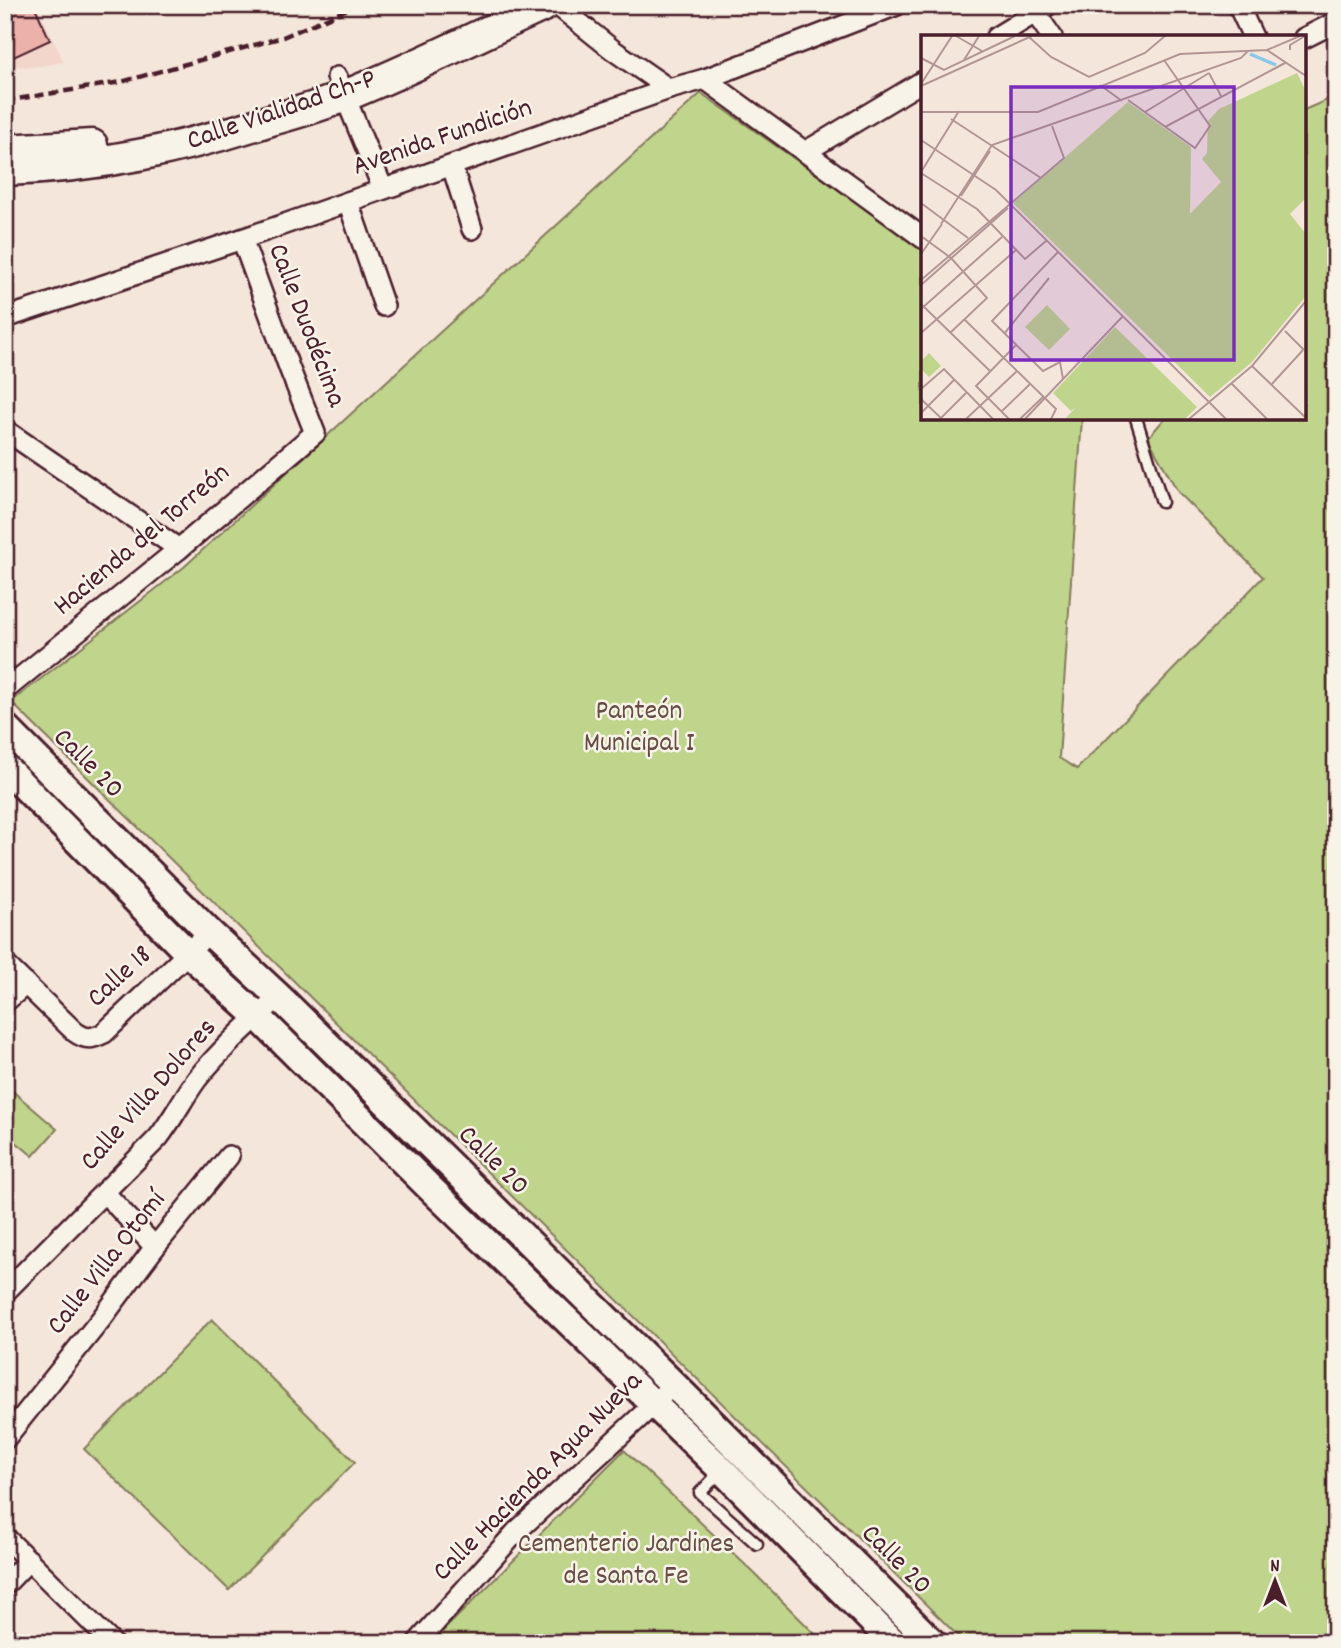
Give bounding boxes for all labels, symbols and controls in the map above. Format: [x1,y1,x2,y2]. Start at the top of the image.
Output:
inset map [921,35,1306,420]
street label: Calle Vialidad Ch-P [182,61,382,163]
street label: Avenida Fundición [348,90,538,188]
street label: Calle Duodécima [256,239,355,414]
street label: Hacienda del Torreón [46,455,240,627]
park label: Panteón Municipal I [584,693,695,765]
street label: Calle 20 [42,720,132,810]
street label: Calle 18 [79,937,163,1019]
street label: Calle Villa Dolores [72,1011,228,1181]
street label: Calle 20 [447,1118,537,1206]
street label: Calle Villa Otomí [39,1182,178,1345]
street label: Calle Hacienda Agua Nueva [425,1363,654,1592]
street label: Calle 20 [850,1516,940,1606]
park label: Cementerio Jardines de Santa Fe [518,1526,734,1598]
north arrow [1240,1546,1310,1616]
text: N [1270,1554,1280,1581]

